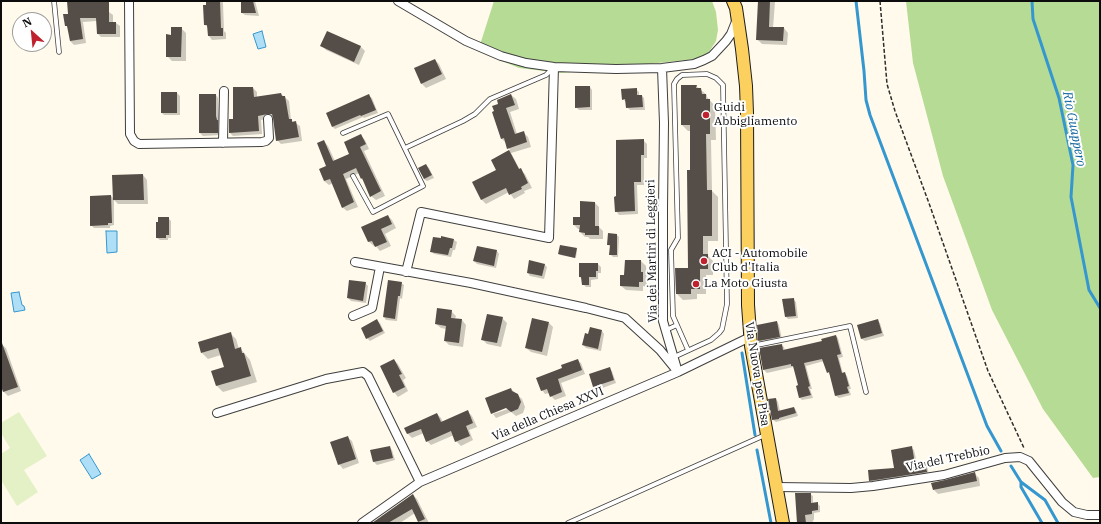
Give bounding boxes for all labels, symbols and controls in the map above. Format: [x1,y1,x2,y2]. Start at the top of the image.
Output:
north arrow [12,12,52,52]
text: N [20,14,34,30]
water label: Rio Guappero [1059,90,1089,168]
place label: Guidi Abbigliamento [714,101,797,129]
marker: Guidi Abbigliamento [701,110,711,120]
street label: Via dei Martiri di Leggieri [644,179,660,323]
place label: ACI - Automobile Club d'Italia [712,247,808,275]
marker: ACI - Automobile Club d'Italia [699,256,709,266]
place label: La Moto Giusta [704,277,788,291]
marker: La Moto Giusta [691,279,701,289]
street label: Via Nuova per Pisa [742,321,772,427]
street label: Via della Chiesa XXVI [490,384,606,444]
street label: Via del Trebbio [905,443,991,475]

